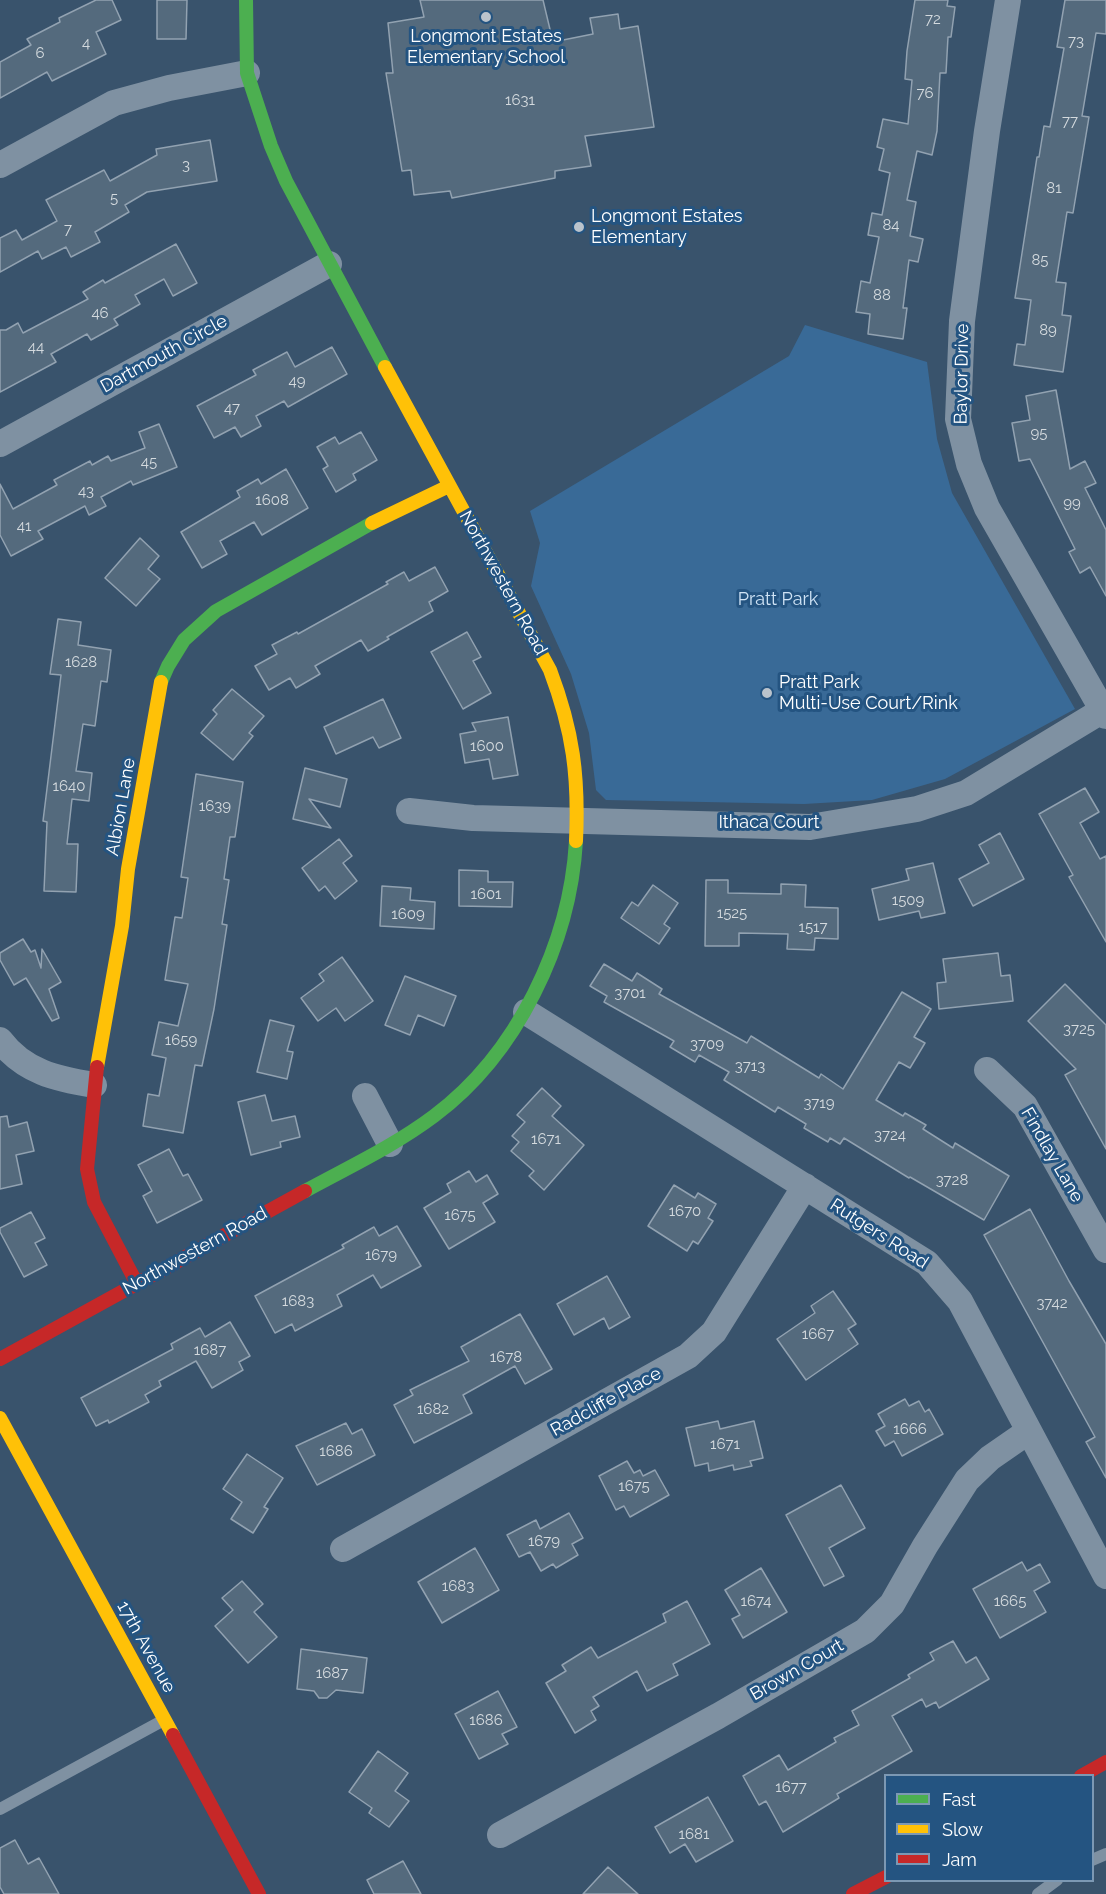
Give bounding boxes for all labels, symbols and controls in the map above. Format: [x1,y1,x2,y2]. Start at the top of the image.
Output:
marker: Longmont Estates Elementary School [479,10,493,24]
house number: 72 [925,10,941,28]
place label: Longmont Estates Elementary School [407,26,565,68]
house number: 73 [1068,32,1084,50]
house number: 4 [82,34,90,52]
house number: 6 [35,44,45,62]
house number: 76 [916,84,934,102]
house number: 1631 [505,91,535,109]
house number: 77 [1062,112,1078,130]
house number: 3 [182,156,190,174]
house number: 81 [1046,179,1062,197]
house number: 5 [110,189,118,207]
place label: Longmont Estates Elementary [591,206,742,248]
house number: 84 [882,216,900,234]
house number: 7 [64,220,72,238]
marker: Longmont Estates Elementary [572,220,586,234]
house number: 85 [1031,251,1049,269]
house number: 88 [873,286,891,304]
house number: 46 [91,304,109,322]
street label: Dartmouth Circle [97,310,231,398]
house number: 89 [1039,321,1057,339]
street label: Baylor Drive [950,323,974,425]
house number: 44 [28,338,44,356]
house number: 49 [289,372,305,390]
house number: 47 [224,399,240,417]
house number: 95 [1031,424,1047,442]
house number: 45 [141,453,157,471]
house number: 43 [78,482,94,500]
house number: 1608 [255,491,289,509]
house number: 99 [1063,494,1081,512]
street label: Northwestern Road [454,507,552,659]
house number: 41 [17,517,31,535]
park label: Pratt Park [738,589,818,611]
house number: 1628 [65,653,97,671]
place label: Pratt Park Multi-Use Court/Rink [779,672,958,714]
marker: Pratt Park Multi-Use Court/Rink [760,686,774,700]
house number: 1600 [470,737,504,755]
street label: Albion Lane [102,756,140,858]
house number: 1640 [53,777,85,795]
house number: 1639 [199,797,231,815]
street label: Ithaca Court [718,812,820,834]
house number: 1601 [470,885,502,903]
house number: 1509 [892,891,924,909]
house number: 1525 [717,904,747,922]
house number: 1609 [391,905,425,923]
house number: 1517 [799,918,827,936]
house number: 3701 [614,984,646,1002]
house number: 3725 [1063,1020,1095,1038]
house number: 1659 [165,1031,197,1049]
house number: 3709 [690,1035,724,1053]
house number: 3713 [735,1057,765,1075]
house number: 3719 [803,1094,835,1112]
street label: Findlay Lane [1016,1104,1088,1206]
house number: 3724 [874,1126,906,1144]
house number: 1671 [531,1130,561,1148]
house number: 3728 [936,1171,968,1189]
street label: Rutgers Road [826,1194,932,1274]
street label: Northwestern Road [119,1202,271,1300]
house number: 1670 [669,1202,701,1220]
house number: 1675 [444,1206,476,1224]
house number: 1679 [365,1246,397,1264]
house number: 1683 [282,1292,314,1310]
house number: 3742 [1036,1294,1068,1312]
house number: 1667 [802,1325,834,1343]
house number: 1687 [194,1341,226,1359]
house number: 1678 [490,1348,522,1366]
street label: Radcliffe Place [547,1363,665,1441]
house number: 1682 [417,1400,449,1418]
house number: 1666 [893,1420,927,1438]
house number: 1671 [710,1435,740,1453]
house number: 1686 [319,1442,353,1460]
house number: 1675 [618,1477,650,1495]
house number: 1679 [528,1532,560,1550]
house number: 1683 [442,1577,474,1595]
house number: 1674 [741,1592,771,1610]
house number: 1665 [994,1592,1026,1610]
street label: 17th Avenue [112,1597,180,1697]
street label: Brown Court [746,1635,848,1705]
house number: 1687 [316,1664,348,1682]
house number: 1686 [469,1711,503,1729]
legend [884,1774,1094,1882]
house number: 1677 [775,1778,807,1796]
text: Fast [942,1789,976,1810]
text: Slow [942,1819,983,1840]
house number: 1681 [679,1825,709,1843]
text: Jam [942,1849,977,1870]

